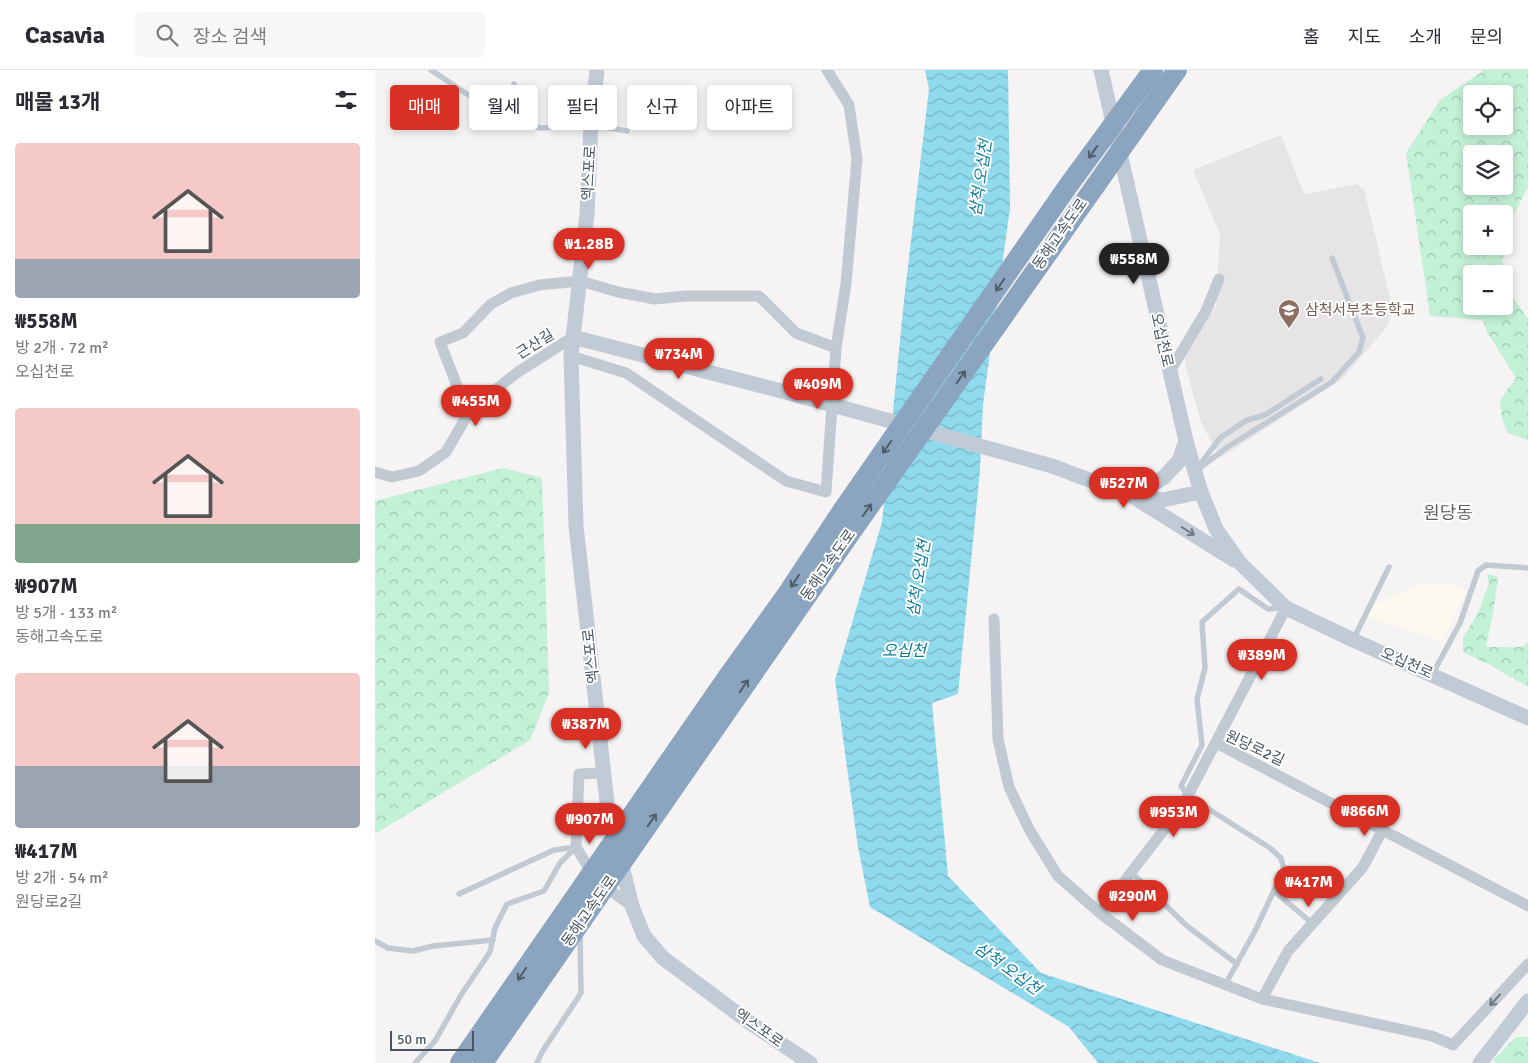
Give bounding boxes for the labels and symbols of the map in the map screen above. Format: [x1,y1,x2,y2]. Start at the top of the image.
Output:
water label: 삼척 오십천 [966,136,997,218]
street label: 엑스포로 [579,145,599,201]
one-way arrow [1088,145,1098,159]
street label: 동해고속도로 [1029,195,1091,273]
pin: ₩1.28B [548,228,630,270]
pin: ₩558M [1099,242,1169,285]
one-way arrow [995,278,1005,292]
school or university icon: 삼척서부초등학교 [1277,298,1301,329]
place label: 삼척서부초등학교 [1305,301,1415,319]
street label: 오십천로 [1147,311,1177,369]
street label: 근산길 [513,325,557,363]
pin: ₩734M [644,338,714,380]
pin: ₩409M [783,368,853,410]
one-way arrow [956,370,966,384]
pin: ₩455M [441,384,511,427]
one-way arrow [882,440,892,454]
pin: ₩527M [1089,466,1159,509]
district label: 원당동 [1423,502,1473,524]
one-way arrow [862,503,872,517]
street label: 동해고속도로 [797,526,859,604]
one-way arrow [1180,526,1194,536]
water label: 삼척 오십천 [903,536,935,618]
one-way arrow [790,574,800,588]
street label: 엑스포로 [579,628,603,684]
pin: ₩389M [1227,638,1297,681]
water label: 오십천 [882,641,928,661]
street label: 오십천로 [1378,644,1436,682]
one-way arrow [739,680,749,694]
pin: ₩387M [551,708,621,750]
street label: 원당로2길 [1223,726,1287,770]
pin: ₩866M [1330,794,1400,837]
pin: ₩953M [1139,796,1209,838]
pin: ₩907M [555,802,625,845]
one-way arrow [647,813,657,827]
pin: ₩417M [1274,866,1344,908]
street label: 동해고속도로 [558,872,620,950]
pin: ₩290M [1098,880,1168,922]
water label: 삼척 오십천 [970,938,1046,1001]
one-way arrow [517,966,527,980]
one-way arrow [1489,993,1501,1006]
street label: 엑스포로 [731,1005,787,1051]
scale bar [390,1028,474,1051]

